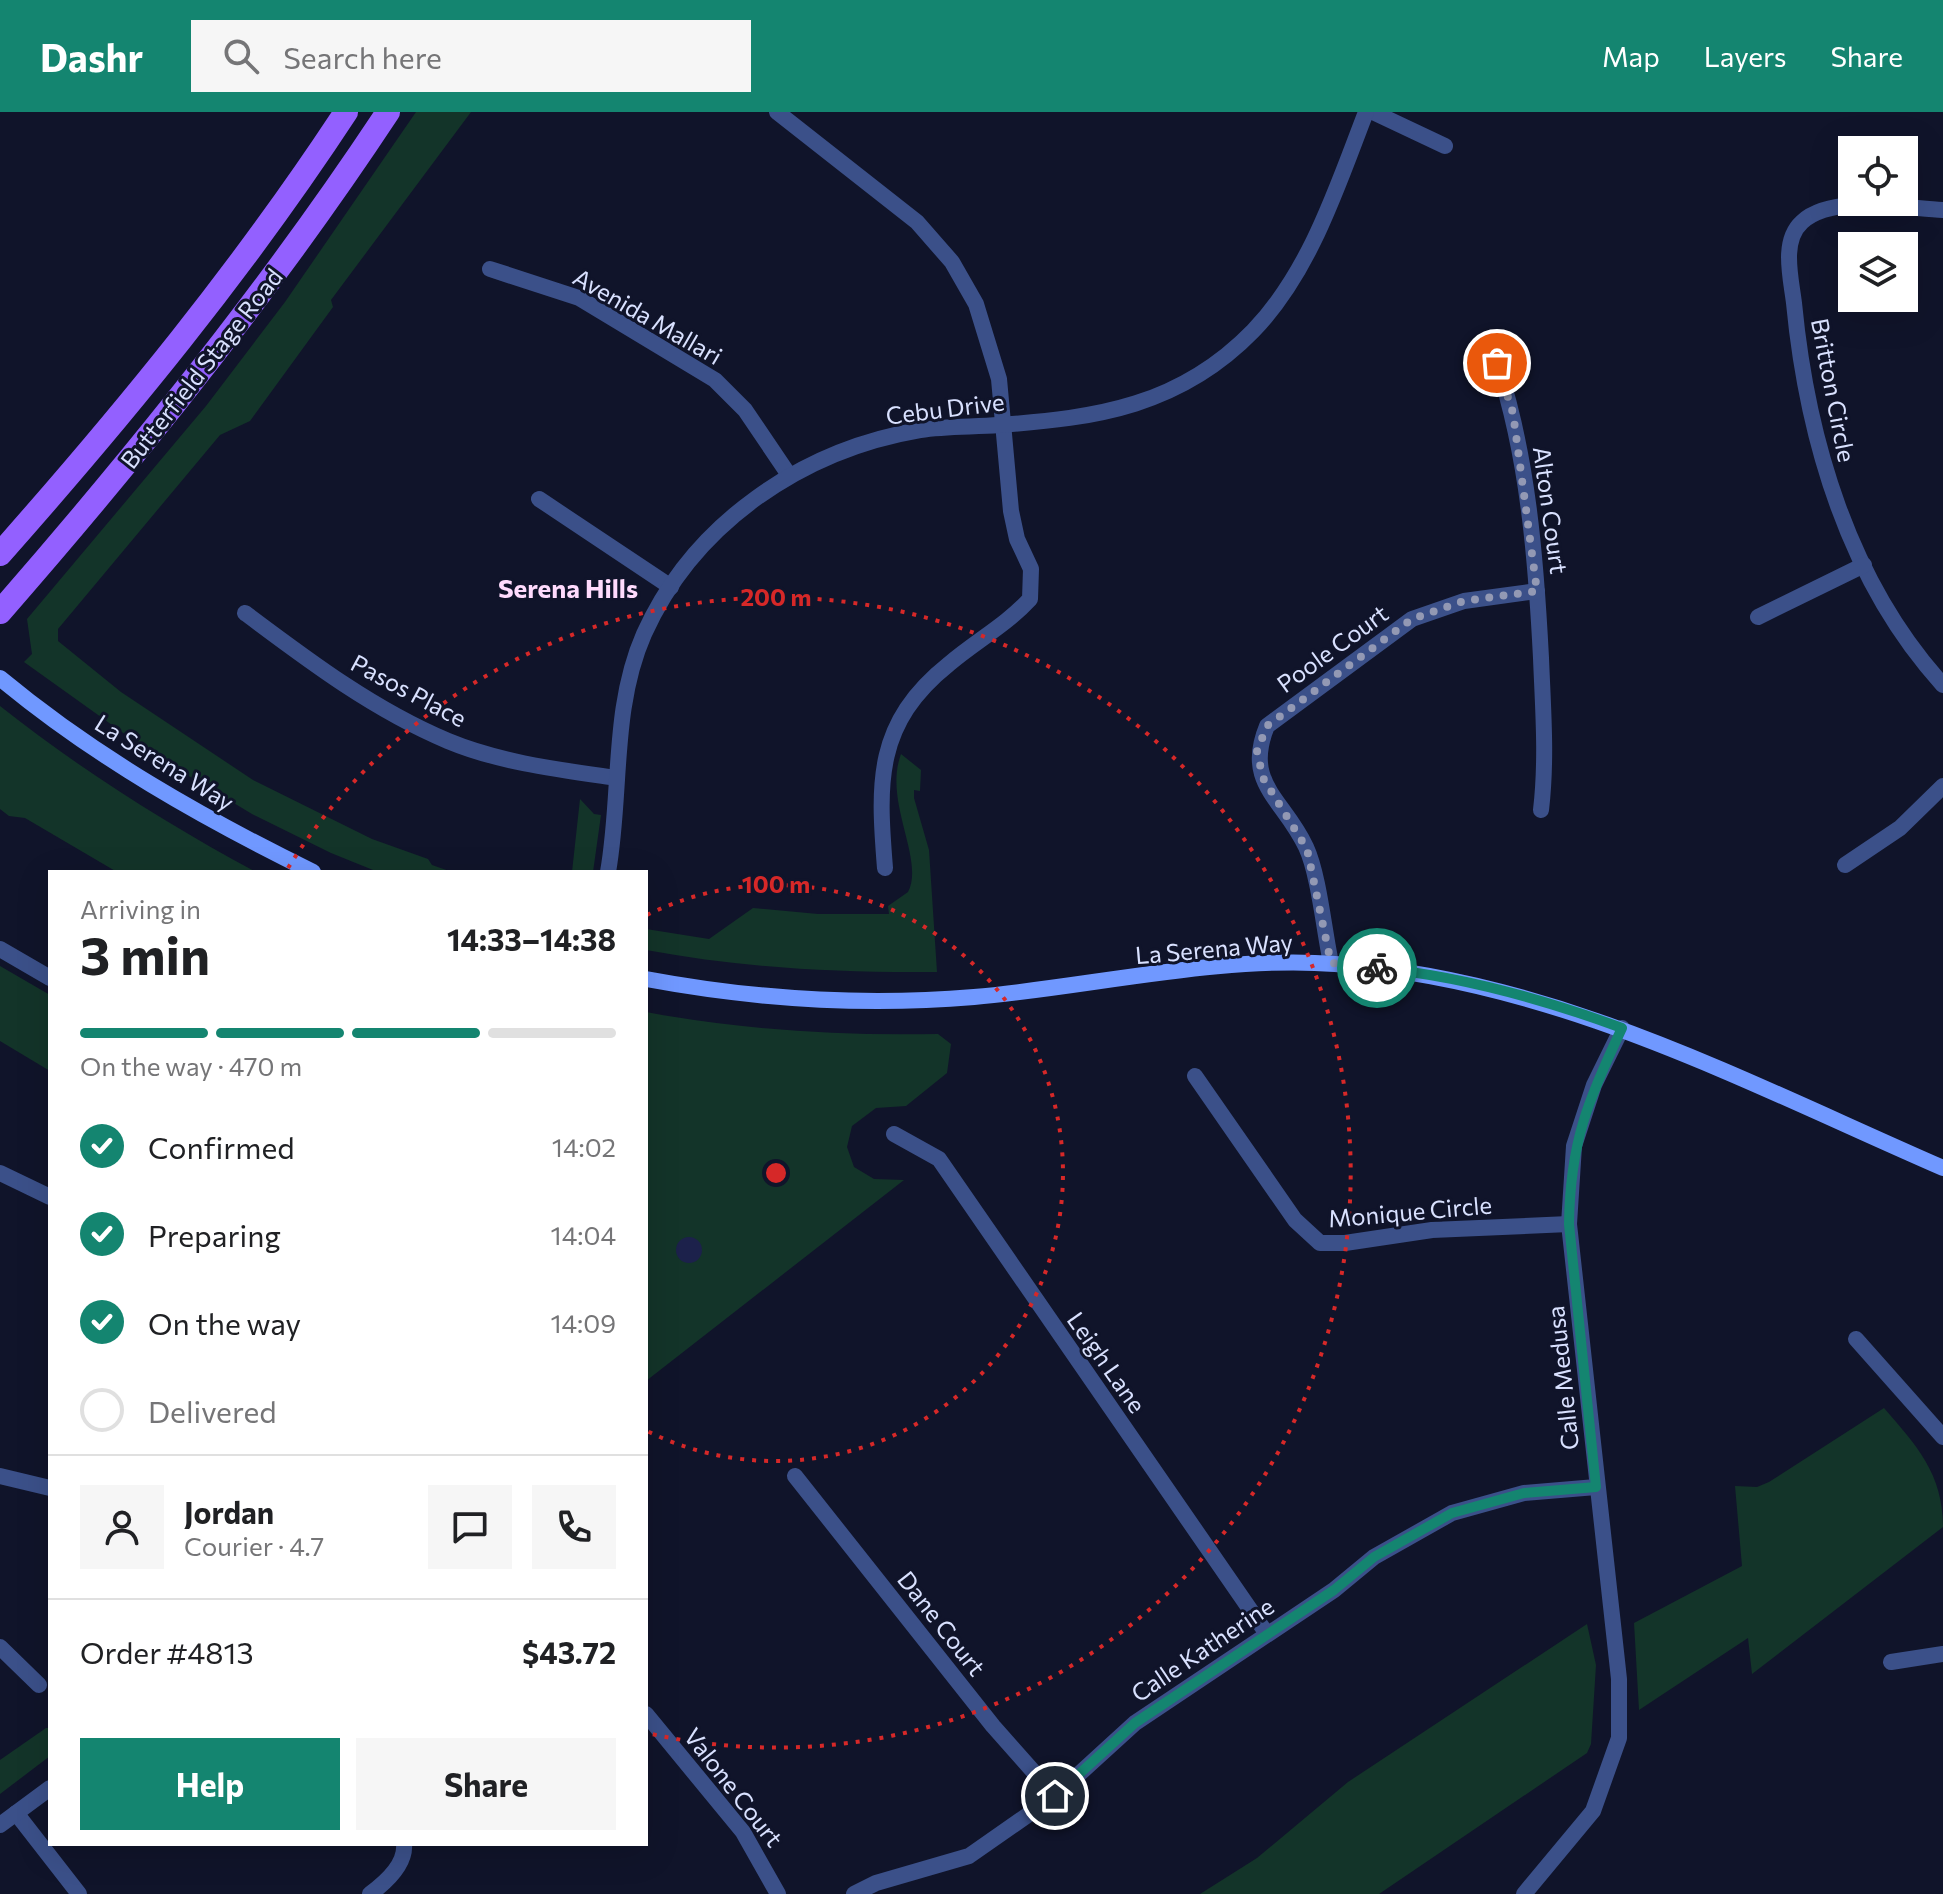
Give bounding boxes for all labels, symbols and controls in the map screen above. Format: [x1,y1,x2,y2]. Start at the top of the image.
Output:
search box [191,20,751,92]
text: Dashr [40,33,143,80]
icon: search [219,34,263,78]
text: Search here [283,38,442,75]
text: Map [1602,39,1660,73]
text: Layers [1704,39,1786,73]
text: Share [1830,39,1903,73]
map controls [1838,136,1918,312]
button: locate [1838,136,1918,216]
button: layers [1838,232,1918,312]
street label: Butterfield Stage Road [114,262,288,474]
street label: Avenida Mallari [568,262,728,370]
street label: Britton Circle [1806,316,1862,464]
pin [1463,329,1531,397]
icon: bag [1475,341,1519,385]
street label: Cebu Drive [884,386,1006,430]
street label: Alton Court [1528,444,1574,576]
district label: Serena Hills [498,572,638,603]
text: 200 m [741,582,811,611]
street label: Poole Court [1271,598,1393,698]
street label: Pasos Place [346,648,472,732]
street label: La Serena Way [90,708,240,816]
text: 100 m [742,869,810,898]
text: Arriving in [80,893,201,924]
text: 14:33–14:38 [447,920,616,957]
text: 3 min [80,922,210,986]
street label: La Serena Way [1134,927,1294,969]
courier [1337,928,1417,1008]
icon: bike [1355,946,1399,990]
text: On the way · 470 m [80,1050,302,1081]
icon: check [80,1124,124,1168]
text: Confirmed [148,1128,295,1165]
text: 14:02 [552,1131,616,1162]
centre of rings [762,1159,790,1187]
street label: Monique Circle [1327,1189,1493,1233]
icon: check [80,1212,124,1256]
text: Preparing [148,1216,281,1253]
text: 14:04 [551,1219,616,1250]
icon: check [80,1300,124,1344]
text: On the way [148,1304,301,1341]
street label: Calle Medusa [1540,1304,1584,1452]
street label: Leigh Lane [1062,1306,1152,1418]
text: 14:09 [550,1307,616,1338]
text: Delivered [148,1392,277,1429]
button: person [80,1485,164,1569]
button: chat [428,1485,512,1569]
button: phone [532,1485,616,1569]
text: Jordan [184,1493,274,1530]
text: Courier · 4.7 [184,1530,324,1561]
street label: Dane Court [892,1565,992,1681]
street label: Calle Katherine [1125,1591,1279,1707]
text: Order #4813 [80,1633,254,1670]
text: $43.72 [522,1633,616,1670]
street label: Valone Court [679,1722,789,1852]
button: Help [80,1738,340,1830]
button: Share [356,1738,616,1830]
pin [1021,1762,1089,1830]
icon: home [1033,1774,1077,1818]

